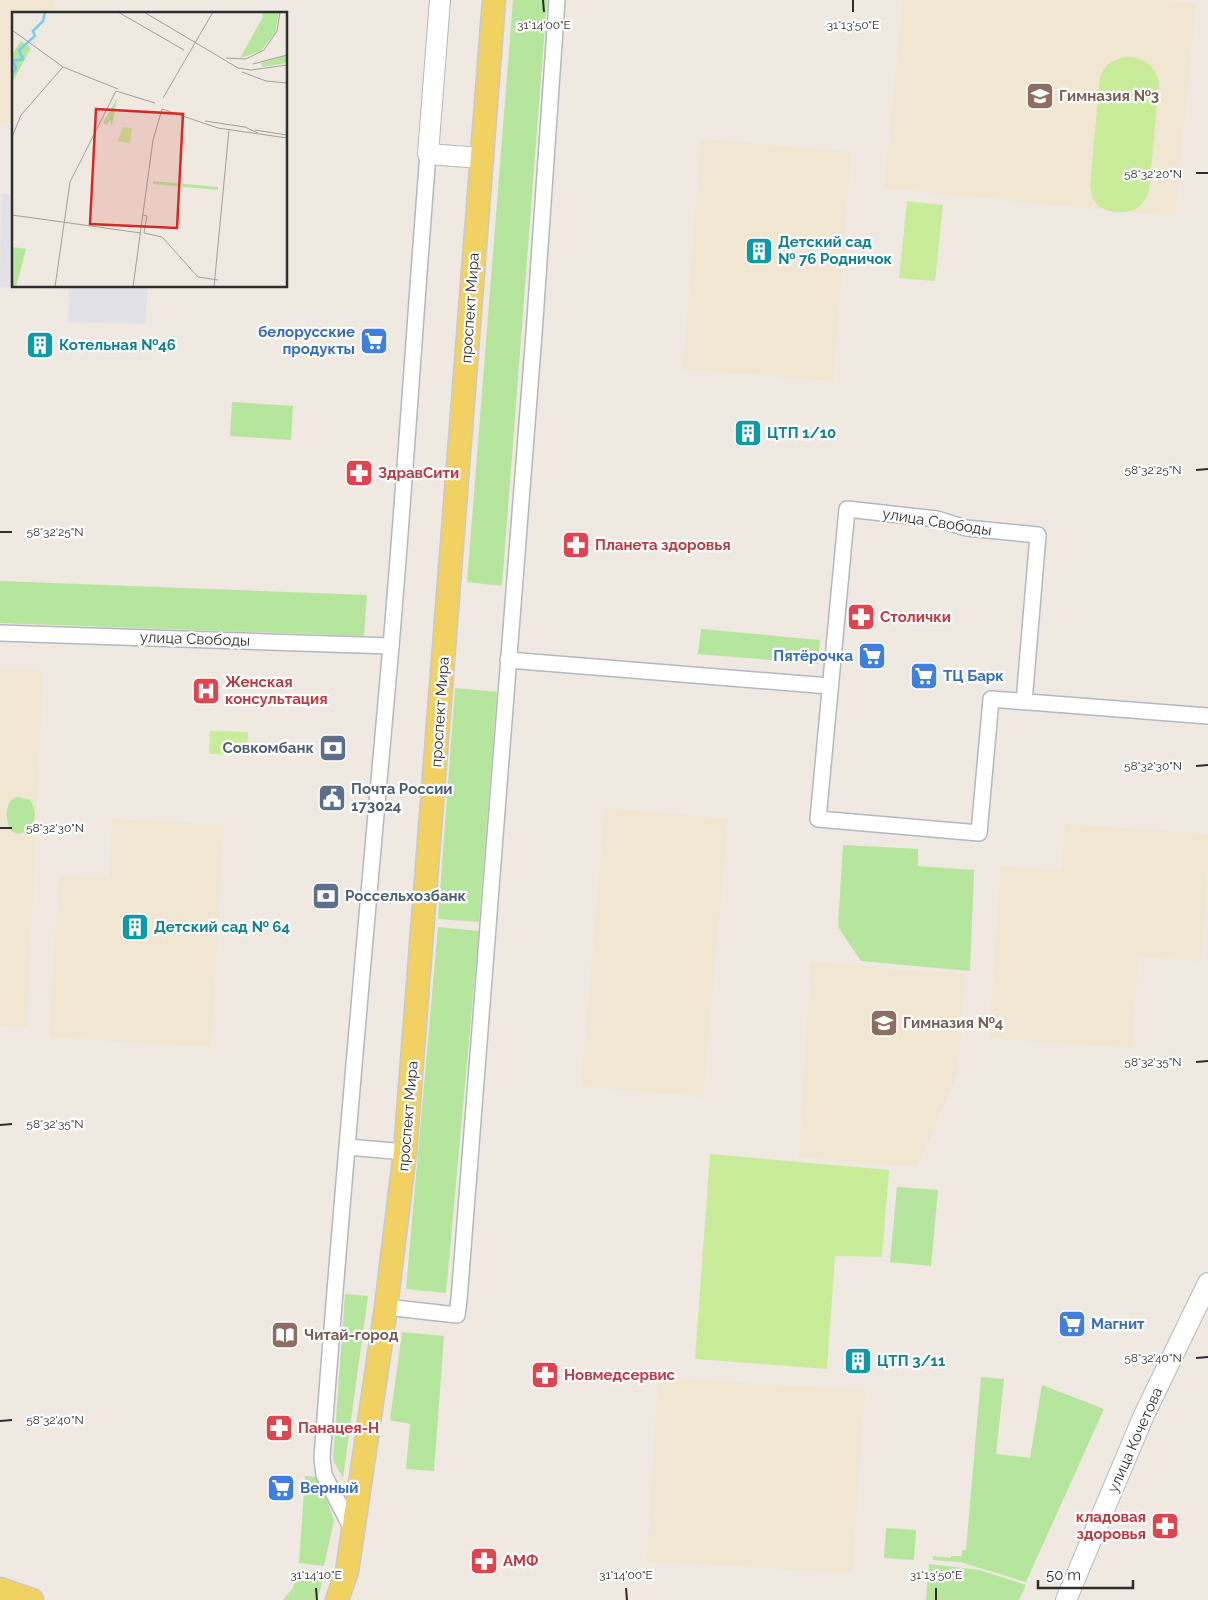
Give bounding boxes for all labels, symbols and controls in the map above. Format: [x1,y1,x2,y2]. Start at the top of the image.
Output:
inset map [12,12,288,288]
text: 31°14'00"E [517,18,571,32]
text: 31°13'50"E [827,18,879,32]
school or university icon: Гимназия №3 [1025,81,1055,111]
place label: Гимназия №3 [1059,87,1159,105]
text: 58°32'20"N [1124,167,1182,181]
place label: Детский сад № 76 Родничок [778,233,893,268]
building icon: Детский сад № 76 Родничок [744,236,774,266]
street label: проспект Мира [457,252,483,364]
place label: белорусские продукты [258,323,355,358]
supermarket icon: белорусские продукты [359,326,389,356]
building icon: Котельная №46 [25,330,55,360]
place label: Котельная №46 [59,336,176,354]
building icon: ЦТП 1/10 [733,418,763,448]
place label: ЦТП 1/10 [767,424,836,442]
pharmacy icon: ЗдравСити [344,458,374,488]
text: 58°32'25"N [1124,463,1182,477]
place label: ЗдравСити [378,464,459,482]
street label: улица Свободы [881,504,993,540]
text: 58°32'25"N [26,525,84,539]
pharmacy icon: Планета здоровья [561,530,591,560]
place label: Планета здоровья [595,536,731,554]
pharmacy icon: Столички [846,602,876,632]
place label: Столички [880,608,951,626]
street label: улица Свободы [140,628,250,650]
supermarket icon: Пятёрочка [857,641,887,671]
place label: Пятёрочка [773,647,853,665]
street label: проспект Мира [427,656,453,768]
supermarket icon: ТЦ Барк [909,661,939,691]
place label: ТЦ Барк [943,667,1004,685]
place label: Женская консультация [225,673,328,708]
hospital icon: Женская консультация [191,676,221,706]
bank icon: Совкомбанк [318,733,348,763]
place label: Совкомбанк [222,739,314,757]
text: 58°32'30"N [1124,759,1182,773]
place label: Почта России 173024 [351,780,453,815]
public building icon: Почта России 173024 [317,783,347,813]
text: 58°32'30"N [26,821,84,835]
bank icon: Россельхозбанк [311,881,341,911]
place label: Россельхозбанк [345,887,467,905]
building icon: Детский сад № 64 [120,912,150,942]
place label: Детский сад № 64 [154,918,290,936]
school or university icon: Гимназия №4 [869,1008,899,1038]
place label: Гимназия №4 [903,1014,1004,1032]
text: 58°32'35"N [1124,1055,1182,1069]
street label: проспект Мира [394,1060,422,1172]
text: 58°32'35"N [26,1117,84,1131]
supermarket icon: Магнит [1057,1309,1087,1339]
place label: Магнит [1091,1315,1145,1333]
library icon: Читай-город [270,1320,300,1350]
place label: Читай-город [304,1326,399,1344]
building icon: ЦТП 3/11 [843,1346,873,1376]
text: 58°32'40"N [1124,1351,1182,1365]
place label: ЦТП 3/11 [877,1352,946,1370]
pharmacy icon: Новмедсервис [530,1360,560,1390]
place label: Новмедсервис [564,1366,676,1384]
street label: улица Кочетова [1104,1385,1166,1495]
text: 58°32'40"N [26,1413,84,1427]
pharmacy icon: Панацея-Н [264,1413,294,1443]
place label: Панацея-Н [298,1419,379,1437]
supermarket icon: Верный [266,1473,296,1503]
place label: Верный [300,1479,358,1497]
place label: кладовая здоровья [1076,1508,1146,1543]
pharmacy icon: кладовая здоровья [1150,1511,1180,1541]
pharmacy icon: АМФ [469,1546,499,1576]
place label: АМФ [503,1552,538,1570]
scale bar [1038,1558,1133,1590]
text: 50 m [1046,1566,1081,1584]
text: 31°14'10"E [290,1568,342,1582]
text: 31°14'00"E [599,1568,653,1582]
text: 31°13'50"E [910,1568,962,1582]

